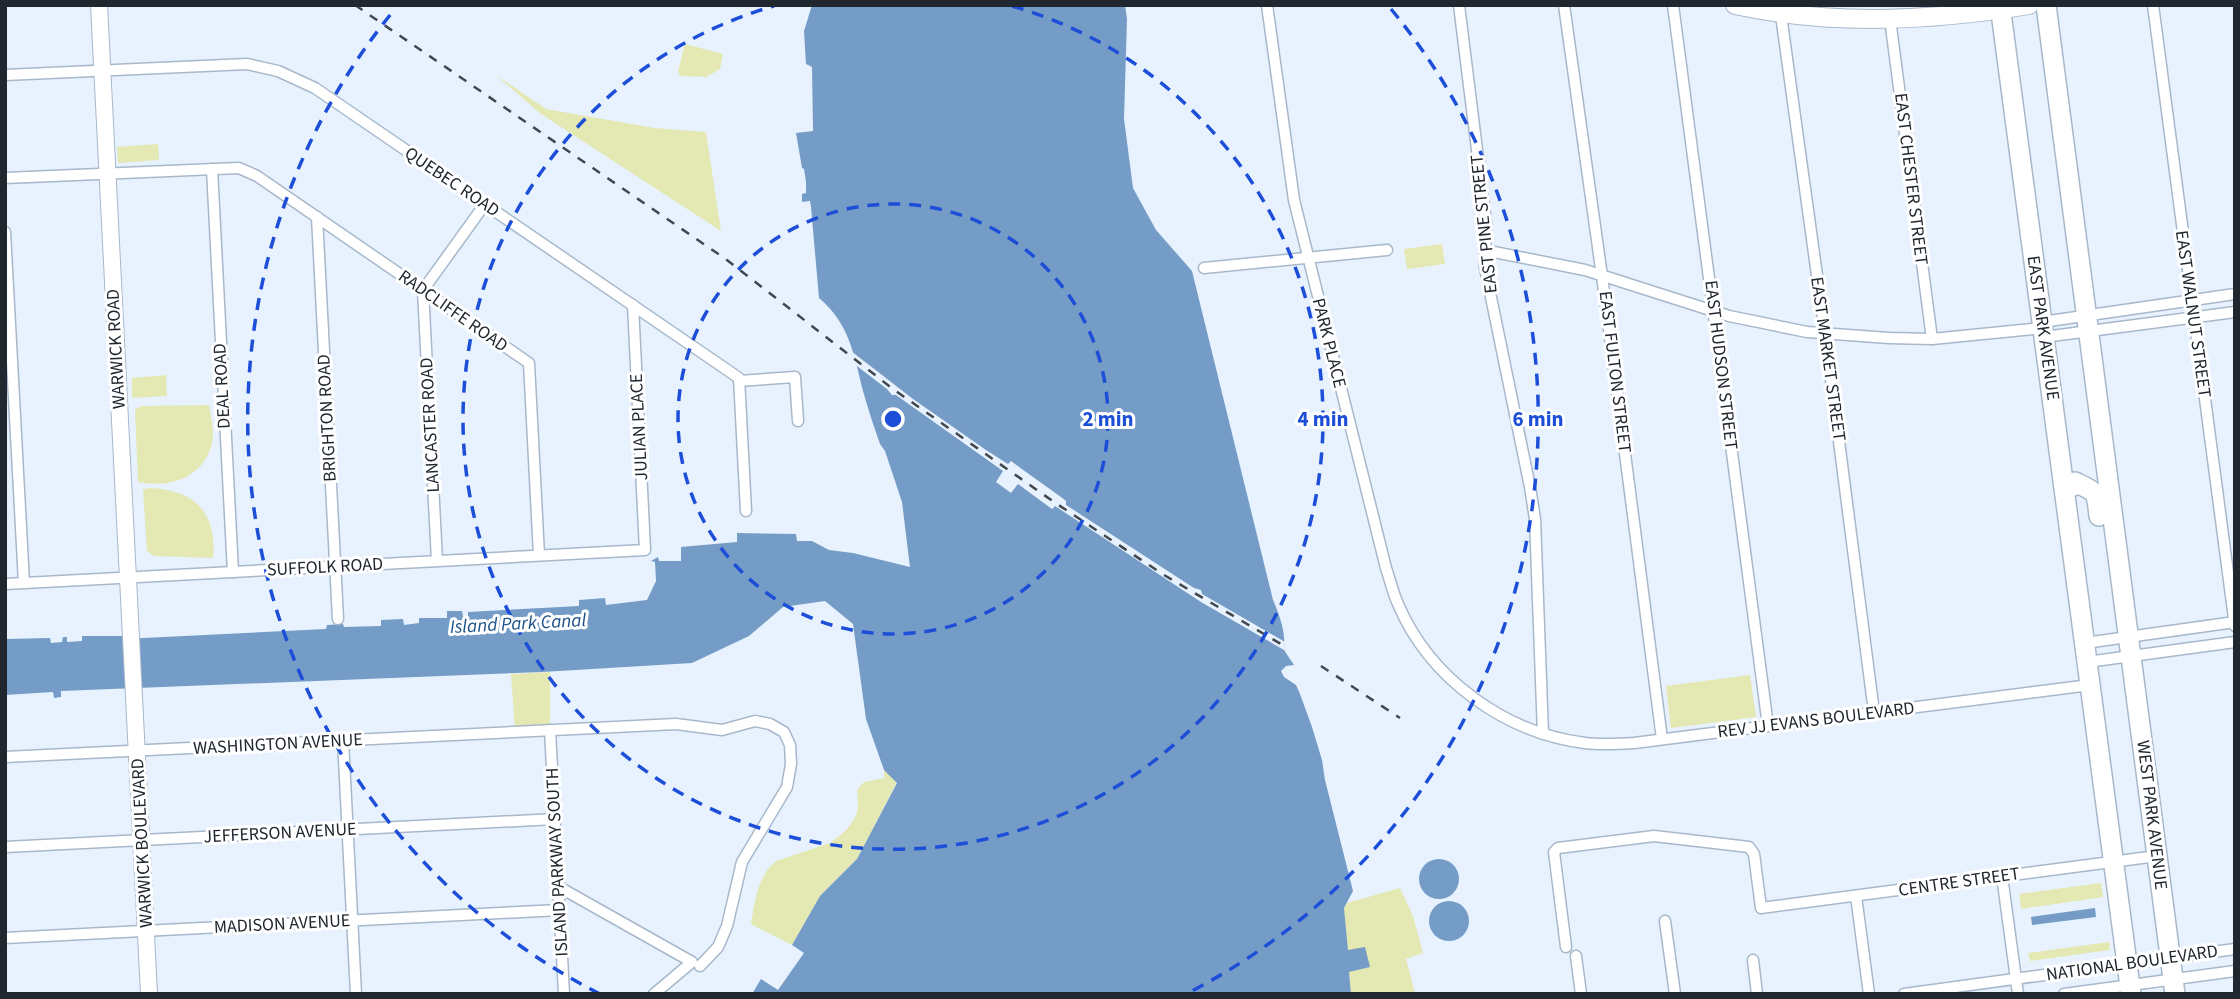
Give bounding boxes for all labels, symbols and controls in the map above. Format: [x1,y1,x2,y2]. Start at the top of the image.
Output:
street label: EAST CHESTER STREET [1888,91,1934,267]
street label: QUEBEC ROAD [399,141,505,223]
street label: EAST PINE STREET [1464,153,1504,295]
street label: EAST WALNUT STREET [2169,229,2217,400]
street label: EAST PARK AVENUE [2020,254,2066,402]
street label: RADCLIFFE ROAD [393,264,513,358]
street label: EAST MARKET STREET [1804,275,1852,443]
street label: EAST HUDSON STREET [1698,279,1744,452]
street label: WARWICK ROAD [100,288,132,410]
street label: EAST FULTON STREET [1593,290,1637,455]
street label: PARK PLACE [1306,295,1352,391]
street label: DEAL ROAD [207,343,237,429]
street label: BRIGHTON ROAD [311,354,343,482]
street label: LANCASTER ROAD [414,357,446,493]
street label: JULIAN PLACE [624,373,654,481]
text: 2 min [1082,404,1134,434]
text: 4 min [1297,404,1349,434]
text: 6 min [1512,404,1564,434]
centre of rings [881,407,905,431]
street label: SUFFOLK ROAD [266,551,384,583]
water label: Island Park Canal [449,607,587,641]
street label: REV JJ EVANS BOULEVARD [1716,696,1916,744]
street label: WASHINGTON AVENUE [193,727,363,761]
street label: WEST PARK AVENUE [2130,739,2174,891]
street label: WARWICK BOULEVARD [125,757,159,929]
street label: ISLAND PARKWAY SOUTH [540,767,574,957]
street label: JEFFERSON AVENUE [203,817,357,849]
street label: CENTRE STREET [1897,861,2022,903]
street label: MADISON AVENUE [213,908,351,940]
street label: NATIONAL BOULEVARD [2045,939,2219,987]

